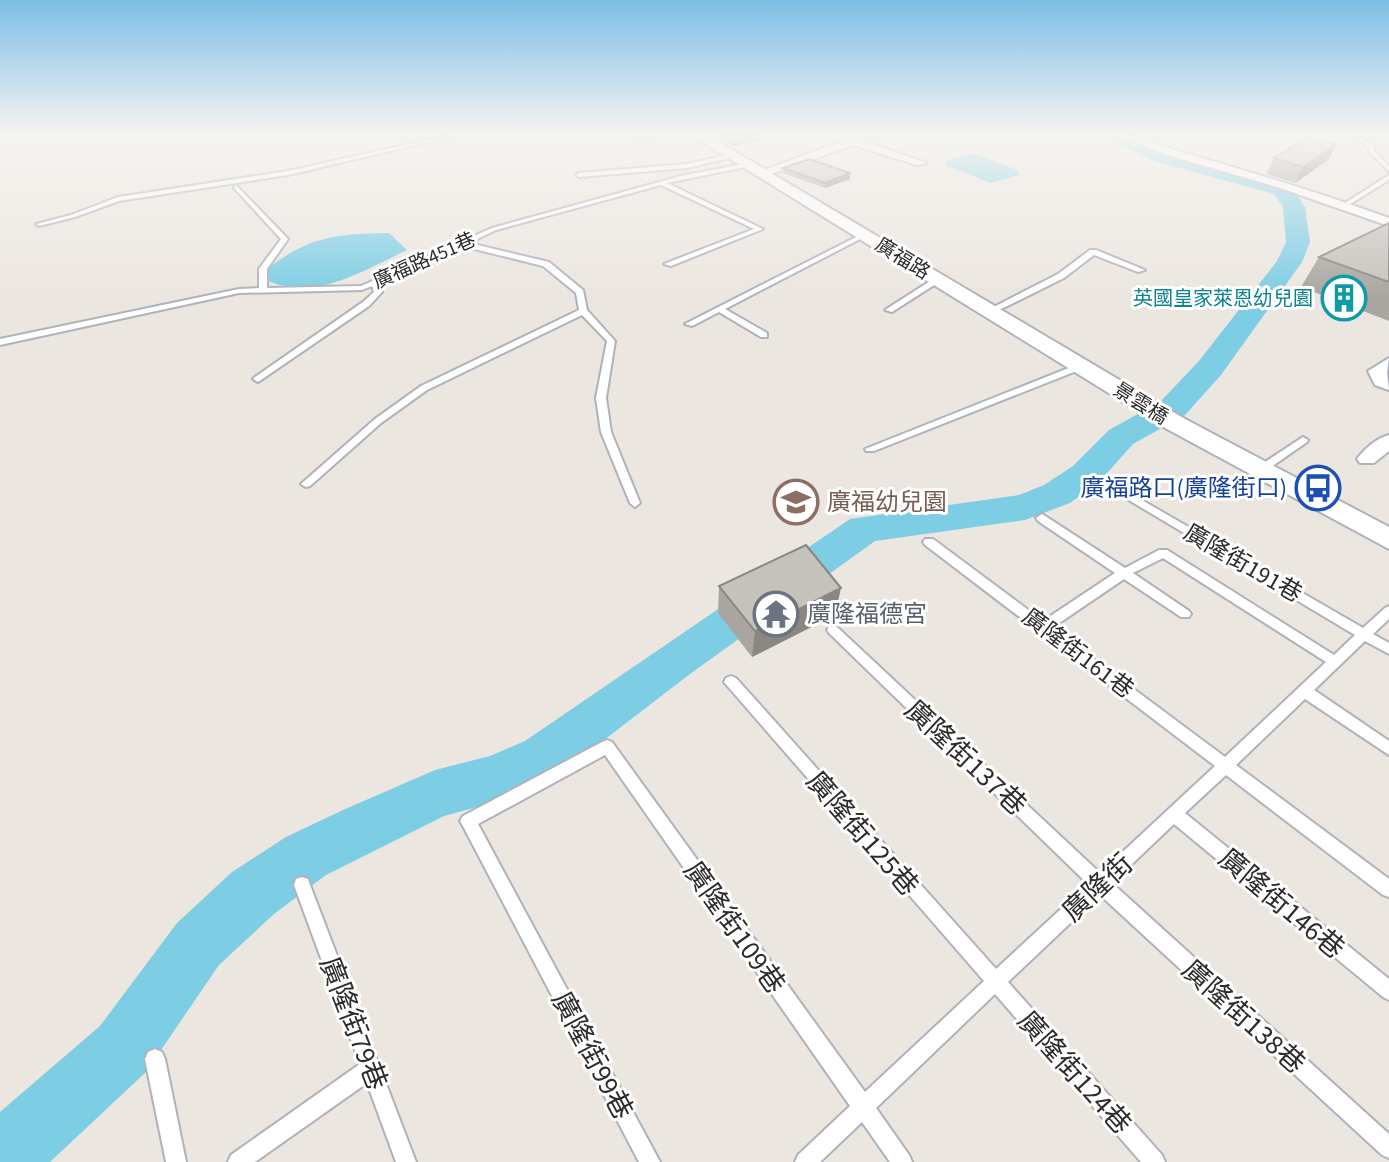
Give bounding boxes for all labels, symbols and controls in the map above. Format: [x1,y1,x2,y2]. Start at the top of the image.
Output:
street label: 廣福路451巷 [369,226,480,296]
street label: 廣福路 [870,231,935,287]
building icon: 英國皇家萊恩幼兒園 [1320,274,1368,322]
place label: 英國皇家萊恩幼兒園 [1133,285,1313,313]
street label: 景雲橋 [1108,376,1173,432]
bus stop icon: 廣福路口(廣隆街口) [1294,464,1342,512]
place label: 廣福路口(廣隆街口) [1080,471,1287,506]
school or university icon: 廣福幼兒園 [772,478,820,526]
place label: 廣福幼兒園 [827,485,947,520]
street label: 廣隆街191巷 [1177,515,1309,612]
temple icon: 廣隆福德宮 [752,590,800,638]
place label: 廣隆福德宮 [807,597,927,632]
street label: 廣隆街161巷 [1015,600,1141,707]
street label: 廣隆街137巷 [895,691,1035,825]
street label: 廣隆街125巷 [797,763,928,905]
street label: 廣隆街146巷 [1210,839,1353,969]
street label: 廣隆街 [1053,844,1142,931]
street label: 廣隆街109巷 [674,853,795,1002]
street label: 廣隆街138巷 [1173,950,1314,1083]
street label: 廣隆街79巷 [309,951,397,1096]
street label: 廣隆街99巷 [542,984,643,1127]
street label: 廣隆街124巷 [1008,1002,1141,1143]

